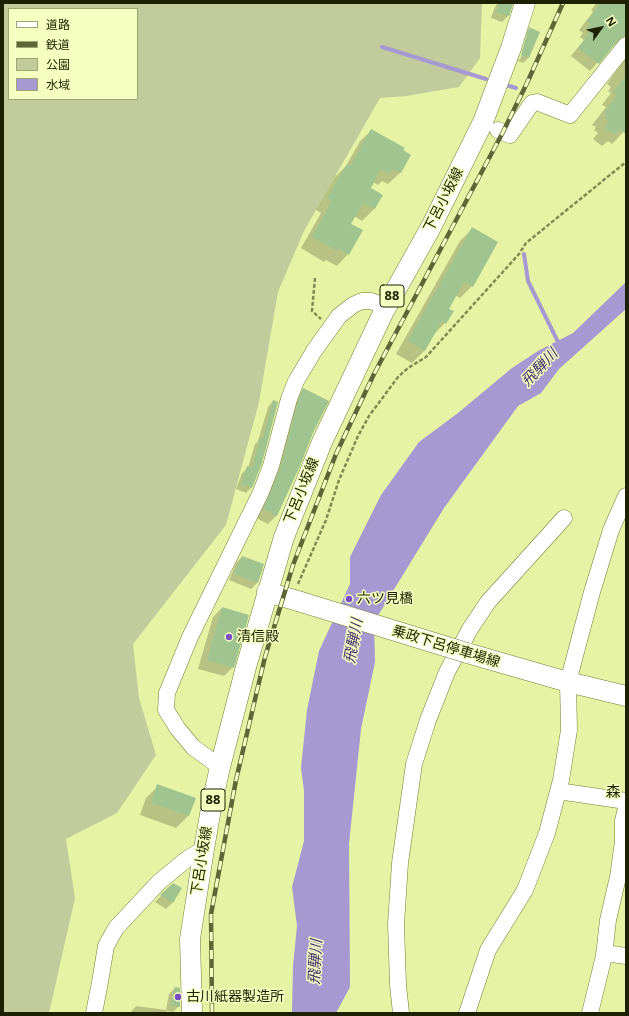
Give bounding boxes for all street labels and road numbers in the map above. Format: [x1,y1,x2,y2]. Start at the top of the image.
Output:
street label: 下呂小坂線 [421,165,467,235]
road number: 88 [380,285,404,307]
street label: 下呂小坂線 [281,455,323,527]
street label: 乗政下呂停車場線 [390,623,502,671]
road number: 88 [201,789,225,811]
street label: 下呂小坂線 [188,825,216,897]

